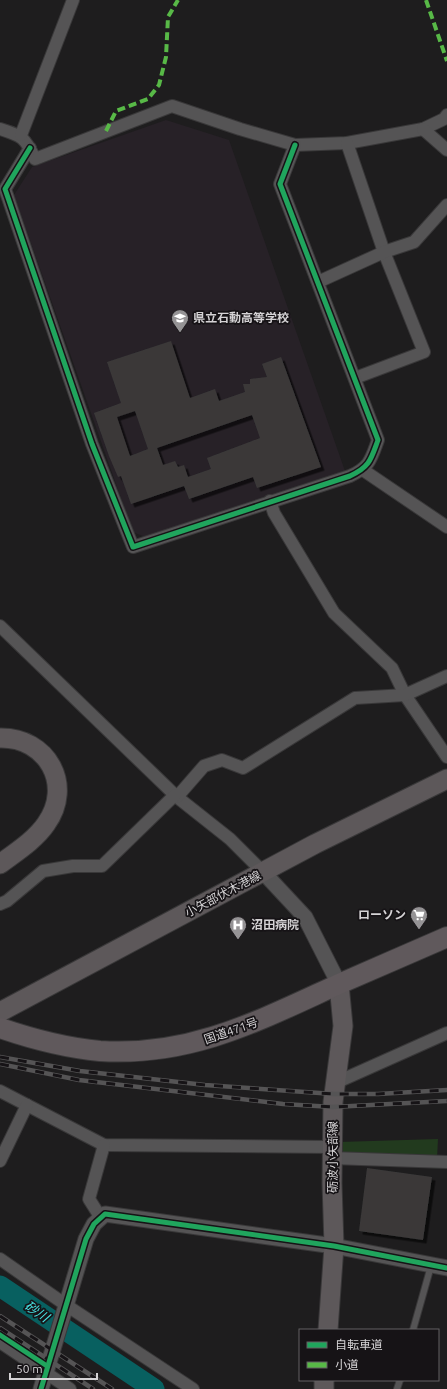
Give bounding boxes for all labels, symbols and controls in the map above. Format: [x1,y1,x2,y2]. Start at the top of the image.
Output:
school or university icon: 県立石動高等学校 [170,308,190,333]
place label: 県立石動高等学校 [193,311,289,324]
street label: 小矢部伏木港線 [183,868,263,919]
supermarket icon: ローソン [409,905,429,930]
place label: ローソン [358,908,406,921]
hospital icon: 沼田病院 [228,915,248,940]
place label: 沼田病院 [251,918,299,931]
street label: 国道471号 [202,1015,260,1046]
street label: 砺波小矢部線 [326,1121,339,1193]
water label: 砂川 [22,1298,53,1325]
legend [299,1329,439,1381]
text: 自転車道 [335,1338,383,1351]
scale bar [10,1355,97,1381]
text: 小道 [335,1358,359,1371]
text: 50 m [16,1362,43,1375]

